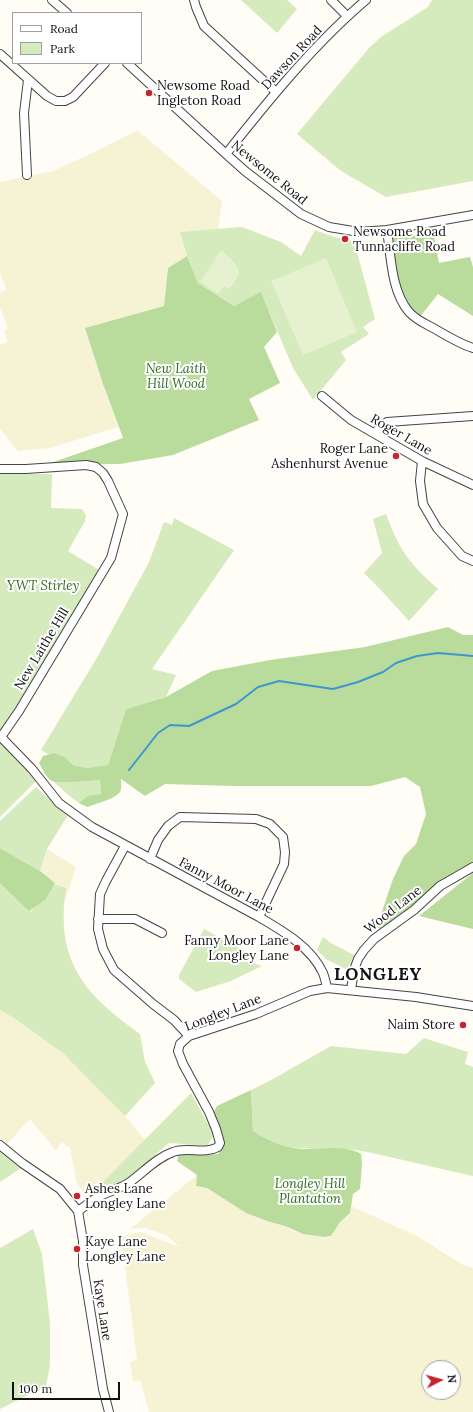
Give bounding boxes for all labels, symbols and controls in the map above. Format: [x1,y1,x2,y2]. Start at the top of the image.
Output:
legend [12,12,142,64]
text: Road [50,21,78,36]
street label: Dawson Road [258,23,326,93]
text: Park [50,41,75,56]
place label: Newsome Road Ingleton Road [157,78,250,109]
marker: Newsome Road Ingleton Road [144,88,154,98]
street label: Newsome Road [228,138,310,208]
place label: Newsome Road Tunnacliffe Road [353,224,455,255]
marker: Newsome Road Tunnacliffe Road [340,234,350,244]
park label: New Laith Hill Wood [146,361,206,392]
street label: Roger Lane [368,411,434,459]
place label: Roger Lane Ashenhurst Avenue [271,441,388,472]
marker: Roger Lane Ashenhurst Avenue [391,451,401,461]
park label: YWT Stirley [7,578,79,594]
street label: New Laithe Hill [11,605,73,693]
street label: Fanny Moor Lane [176,855,276,917]
street label: Wood Lane [361,883,425,937]
place label: Fanny Moor Lane Longley Lane [184,933,289,964]
marker: Fanny Moor Lane Longley Lane [292,943,302,953]
district label: LONGLEY [334,965,422,985]
street label: Longley Lane [183,991,263,1035]
place label: Naim Store [387,1017,455,1033]
marker: Naim Store [458,1020,468,1030]
park label: Longley Hill Plantation [275,1176,345,1207]
place label: Ashes Lane Longley Lane [85,1181,166,1212]
marker: Ashes Lane Longley Lane [72,1191,82,1201]
place label: Kaye Lane Longley Lane [85,1234,166,1265]
marker: Kaye Lane Longley Lane [72,1244,82,1254]
street label: Kaye Lane [89,1278,115,1342]
north arrow [421,1360,461,1400]
scale bar [14,1374,122,1400]
text: N [445,1374,459,1384]
text: 100 m [19,1381,52,1396]

